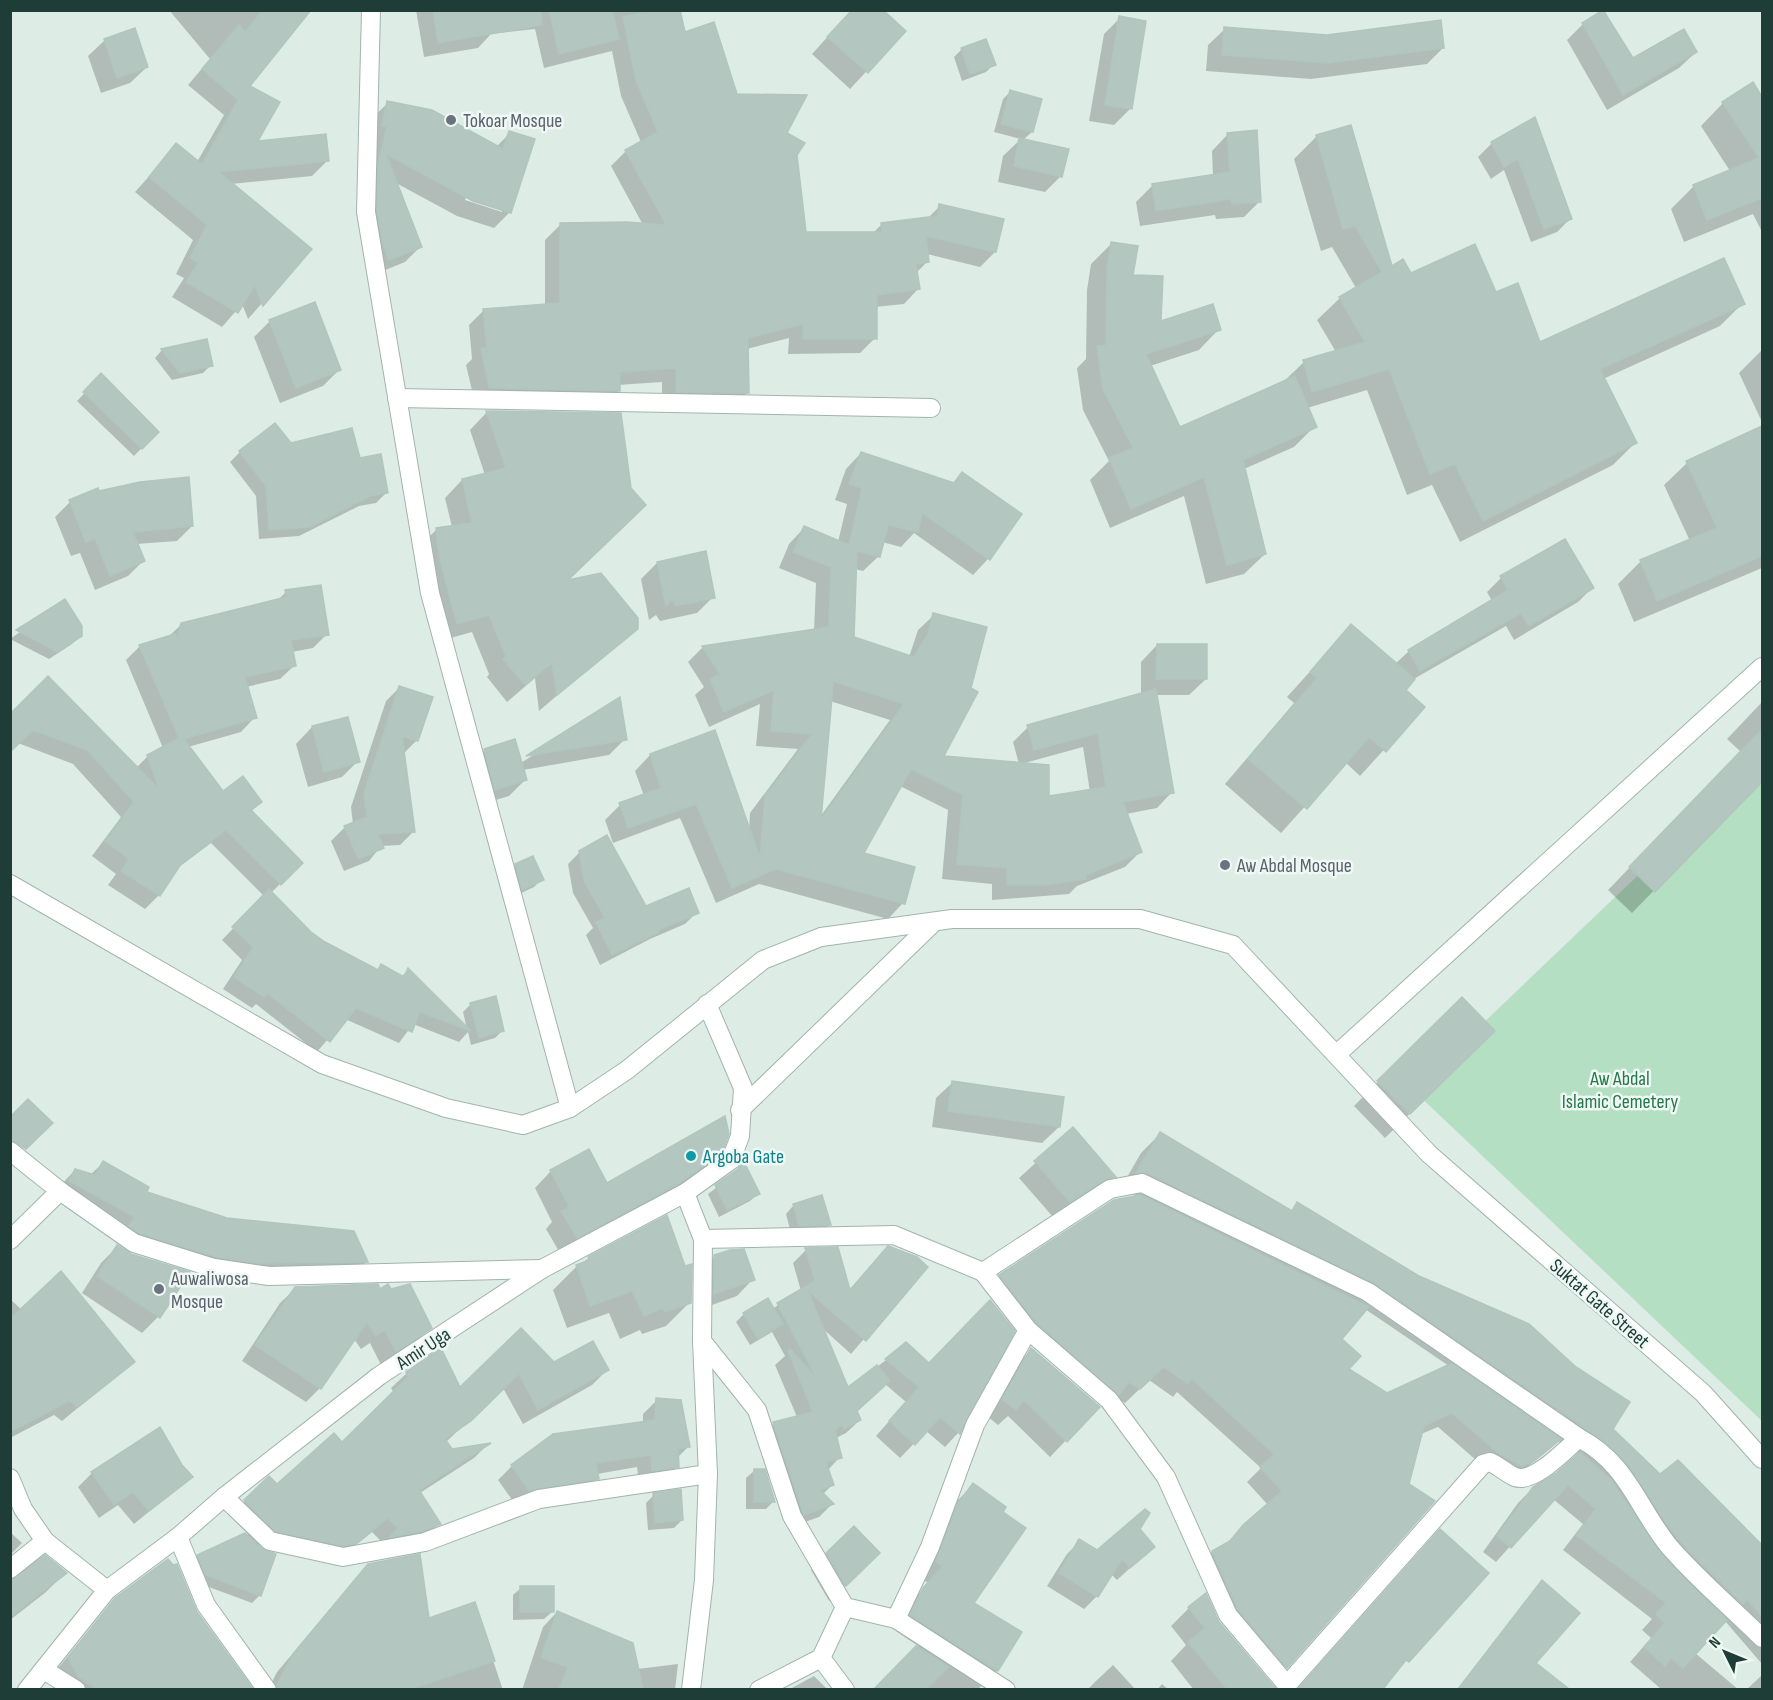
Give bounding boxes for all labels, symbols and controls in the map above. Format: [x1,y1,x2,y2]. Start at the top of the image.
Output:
place label: Tokoar Mosque [463,109,562,133]
marker: Tokoar Mosque [444,113,458,127]
place label: Aw Abdal Mosque [1236,854,1352,878]
marker: Aw Abdal Mosque [1218,858,1232,872]
park label: Aw Abdal Islamic Cemetery [1562,1067,1678,1114]
place label: Argoba Gate [702,1145,784,1169]
marker: Argoba Gate [684,1149,698,1163]
street label: Suktat Gate Street [1544,1254,1654,1354]
place label: Auwaliwosa Mosque [170,1267,249,1314]
marker: Auwaliwosa Mosque [152,1282,166,1296]
street label: Amir Uga [391,1323,455,1376]
north arrow [1695,1622,1755,1682]
text: N [1705,1633,1725,1652]

